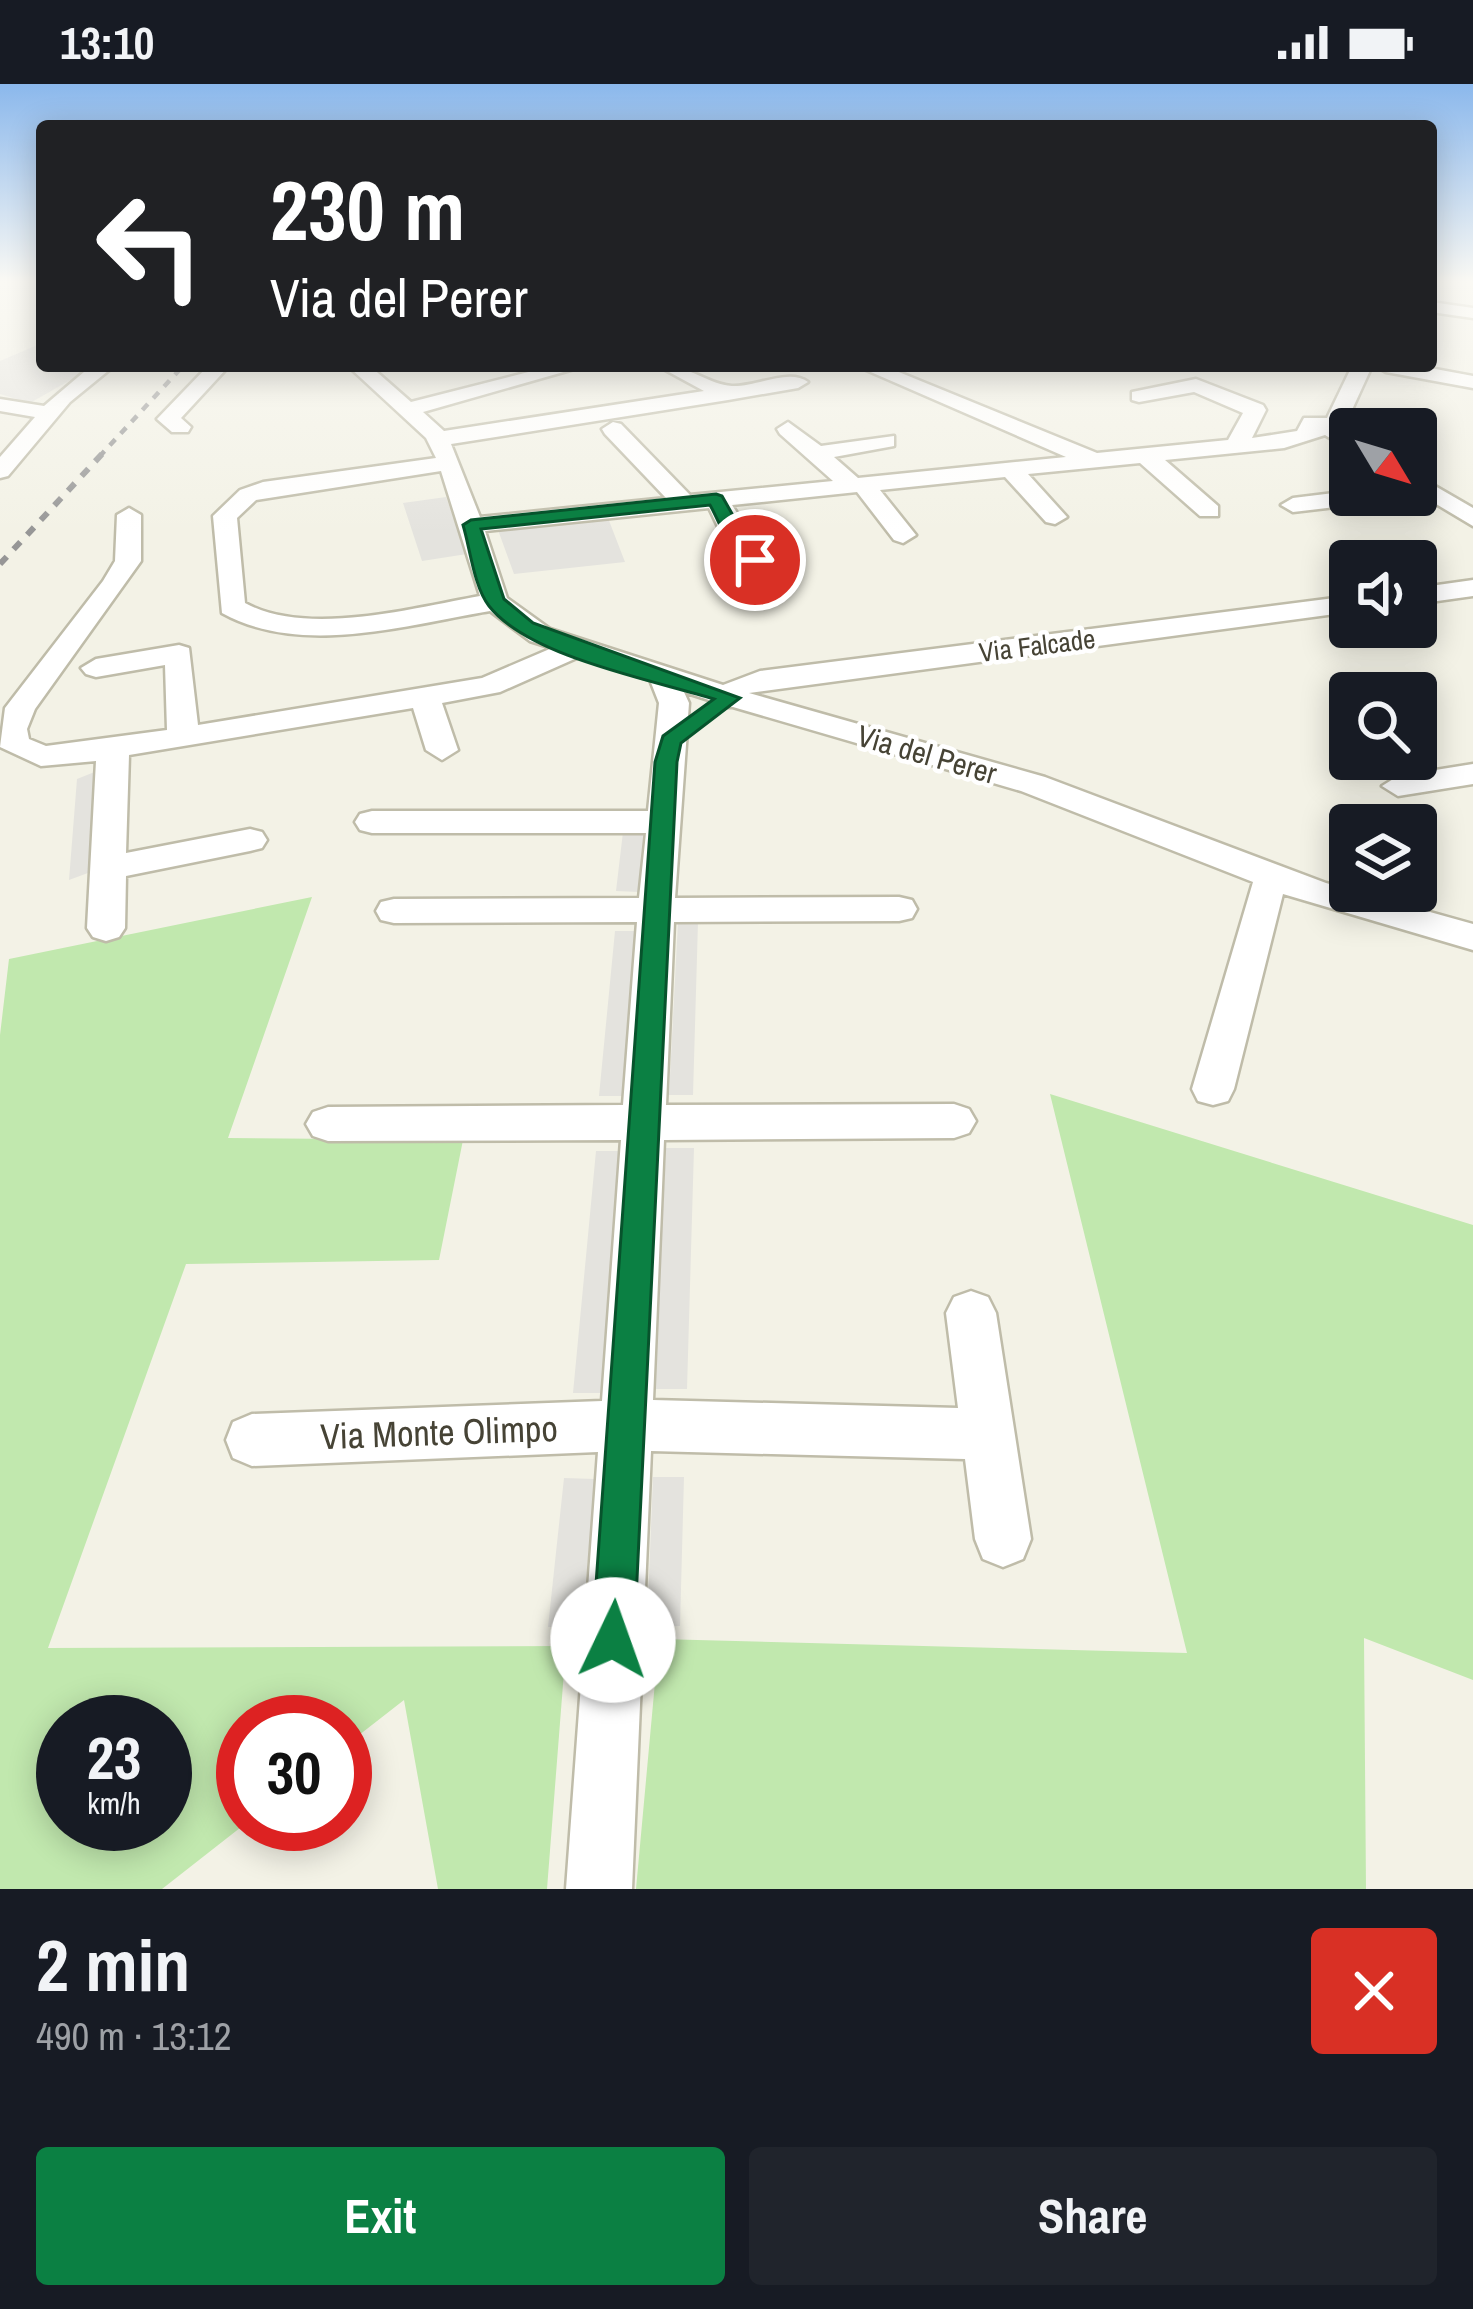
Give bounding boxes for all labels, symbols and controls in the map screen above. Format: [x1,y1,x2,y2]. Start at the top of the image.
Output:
text: 13:10 [60,12,154,73]
text: 230 m [270,153,465,266]
icon: left [72,168,228,324]
text: Via del Perer [270,261,528,334]
north arrow [1329,408,1437,516]
map controls [1329,408,1437,912]
pin [704,509,806,611]
icon: arrive [722,527,788,593]
button: sound [1329,540,1437,648]
street label: Via Falcade [977,620,1097,670]
button: search [1329,672,1437,780]
street label: Via del Perer [853,715,1002,793]
button: layers [1329,804,1437,912]
street label: Via Monte Olimpo [320,1404,558,1460]
position arrow [550,1577,676,1703]
speed limit sign: 30 [216,1695,372,1851]
text: 23 [87,1717,141,1798]
text: km/h [87,1783,141,1823]
text: 2 min [36,1916,190,2013]
button: close [1311,1928,1437,2054]
text: 490 m · 13:12 [36,2010,232,2062]
button: Exit [36,2147,725,2285]
button: Share [749,2147,1437,2285]

